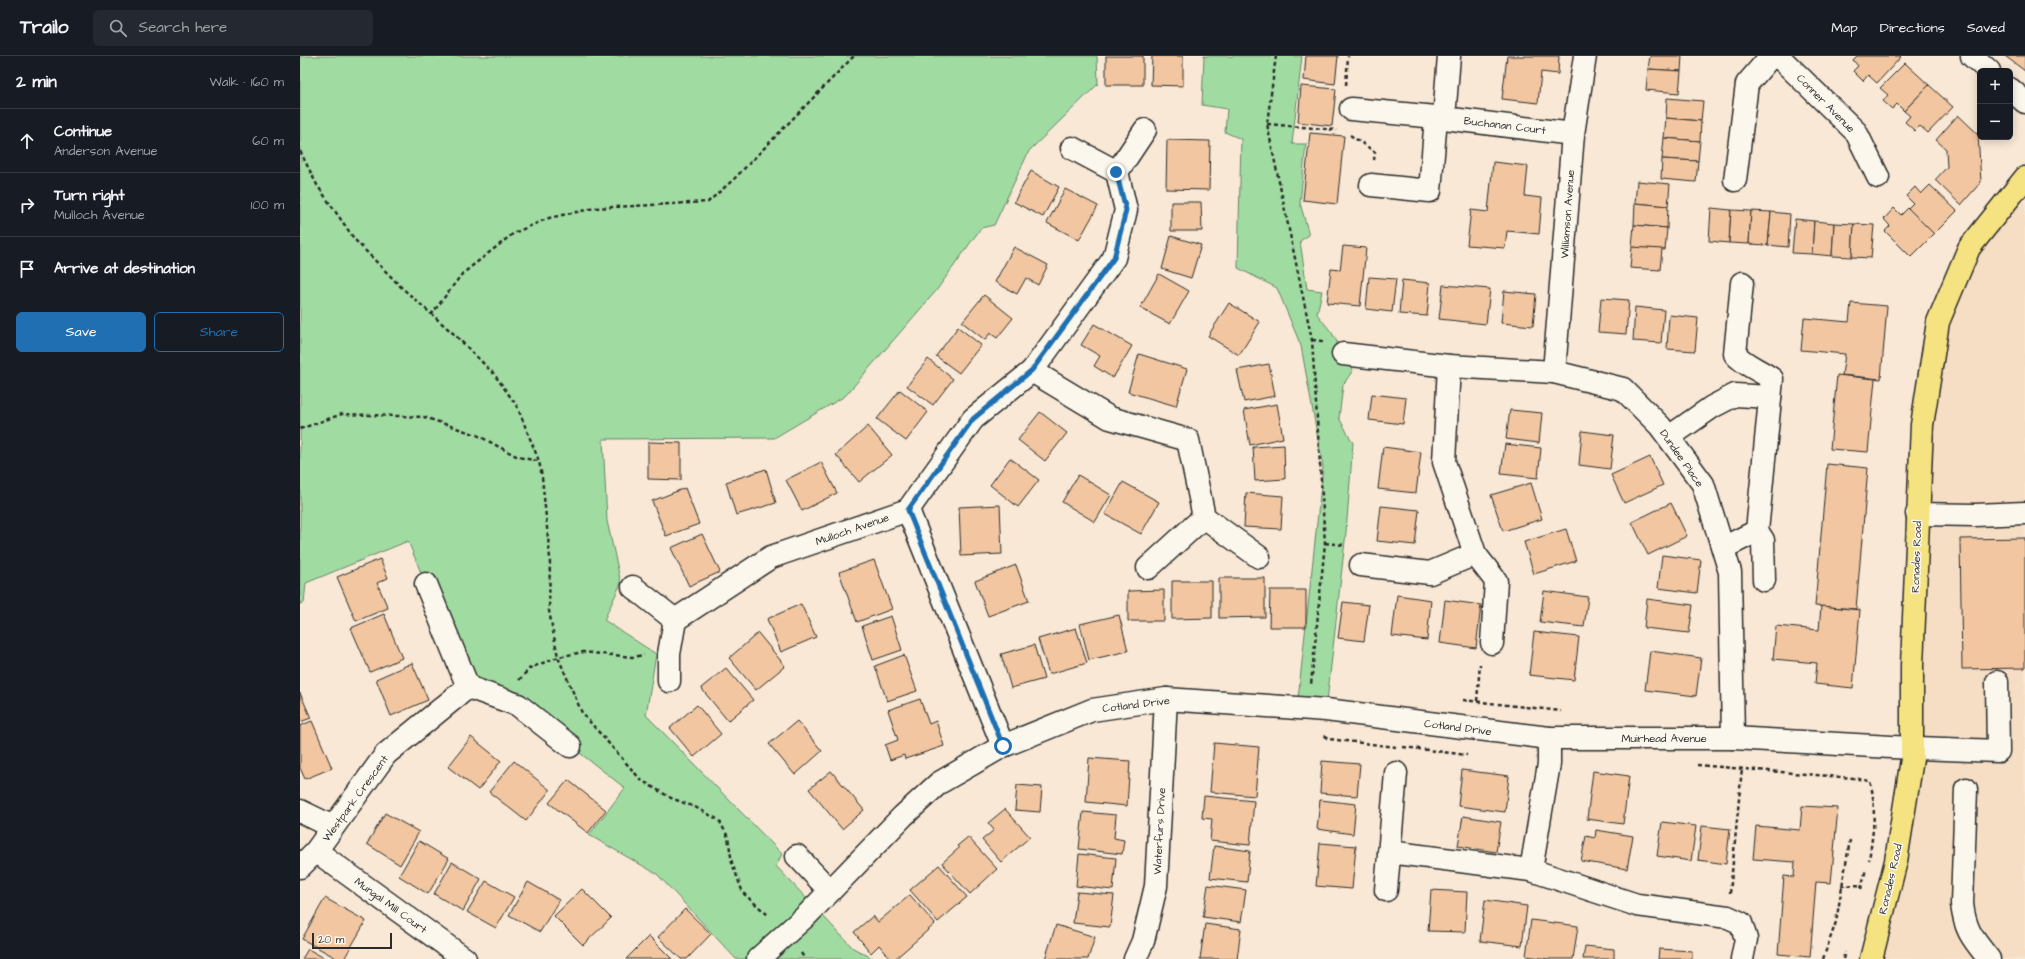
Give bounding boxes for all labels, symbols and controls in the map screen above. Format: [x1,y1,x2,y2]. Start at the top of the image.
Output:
search box [93,10,373,46]
text: Trailo [20,14,69,41]
icon: search [107,17,129,39]
text: Search here [139,17,227,38]
text: Map [1831,18,1858,38]
text: Directions [1880,18,1945,38]
text: Saved [1967,18,2005,38]
map controls [1977,68,2013,140]
button: + [1977,68,2013,104]
text: 2 min [16,70,57,94]
street label: Conner Avenue [1793,71,1858,136]
text: Walk · 160 m [210,73,284,91]
button: − [1977,104,2013,140]
street label: Buchanan Court [1463,113,1547,138]
text: Continue [54,121,112,142]
icon: ahead [16,130,38,152]
text: 60 m [252,132,284,150]
text: Anderson Avenue [54,142,157,160]
route end [1107,163,1125,181]
street label: Williamson Avenue [1557,169,1578,259]
text: Turn right [54,185,125,206]
icon: right [16,194,38,216]
text: 100 m [251,196,284,214]
text: Mulloch Avenue [54,206,145,224]
icon: arrive [16,258,38,280]
text: Arrive at destination [54,258,195,279]
button: Save [16,312,146,352]
button: Share [154,312,284,352]
street label: Dundee Place [1656,426,1707,490]
street label: Mulloch Avenue [813,510,891,549]
street label: Ronades Road [1908,520,1925,593]
street label: Cotland Drive [1101,693,1171,716]
street label: Cotland Drive [1423,716,1493,739]
street label: Muirhead Avenue [1621,731,1707,746]
route start [994,737,1012,755]
street label: Westpark Crescent [319,752,392,845]
street label: Waterfurs Drive [1150,787,1169,875]
street label: Ronades Road [1875,842,1906,916]
street label: Mungal Mill Court [351,874,430,938]
scale bar [312,931,392,950]
text: 20 m [318,932,344,947]

